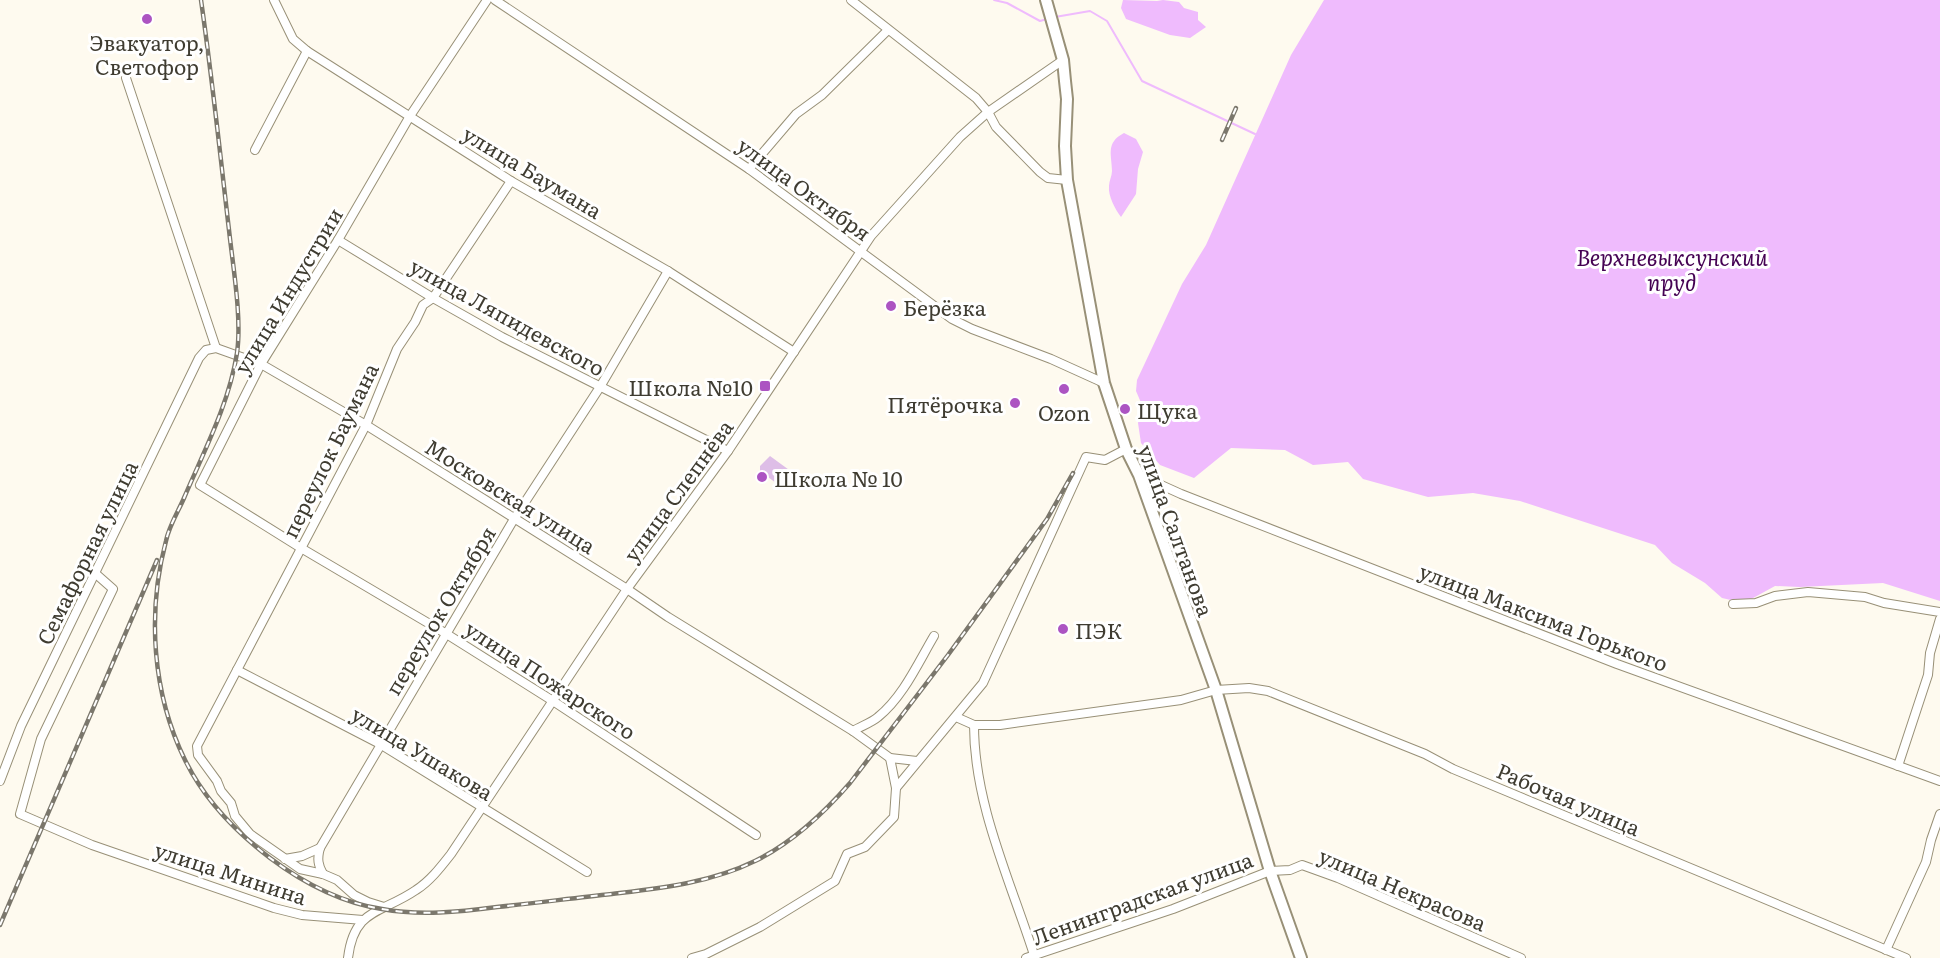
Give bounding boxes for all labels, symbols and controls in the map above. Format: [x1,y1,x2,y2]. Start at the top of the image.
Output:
marker: Эвакуатор, Светофор [140,12,154,26]
place label: Эвакуатор, Светофор [90,26,204,81]
street label: улица Баумана [457,117,609,225]
street label: улица Октября [732,129,878,247]
street label: улица Индустрии [225,201,349,379]
water label: Верхневыксунский пруд [1576,240,1768,298]
street label: улица Ляпидевского [405,249,611,383]
place label: Берёзка [903,291,987,322]
marker: Берёзка [884,299,898,313]
street label: переулок Баумана [273,356,385,543]
place label: Школа №10 [629,371,753,402]
marker: Школа №10 [758,379,772,393]
marker: Ozon [1057,382,1071,396]
place label: Пятёрочка [887,388,1004,419]
place label: Щука [1137,394,1198,425]
marker: Пятёрочка [1008,396,1022,410]
place label: Ozon [1038,396,1090,427]
marker: Щука [1118,402,1132,416]
street label: улица Слепнёва [615,412,740,568]
street label: Московская улица [420,430,603,560]
street label: улица Салтанова [1131,440,1223,621]
street label: Семафорная улица [28,454,144,649]
place label: Школа № 10 [774,462,903,493]
marker: Школа № 10 [755,470,769,484]
street label: переулок Октября [376,520,502,700]
street label: улица Максима Горького [1415,554,1673,678]
street label: улица Пожарского [459,612,643,746]
place label: ПЭК [1075,614,1123,645]
marker: ПЭК [1056,622,1070,636]
street label: улица Ушакова [346,697,500,807]
street label: Рабочая улица [1492,754,1646,843]
street label: улица Минина [151,833,312,911]
street label: улица Некрасова [1314,839,1492,938]
street label: Ленинградская улица [1027,842,1257,951]

